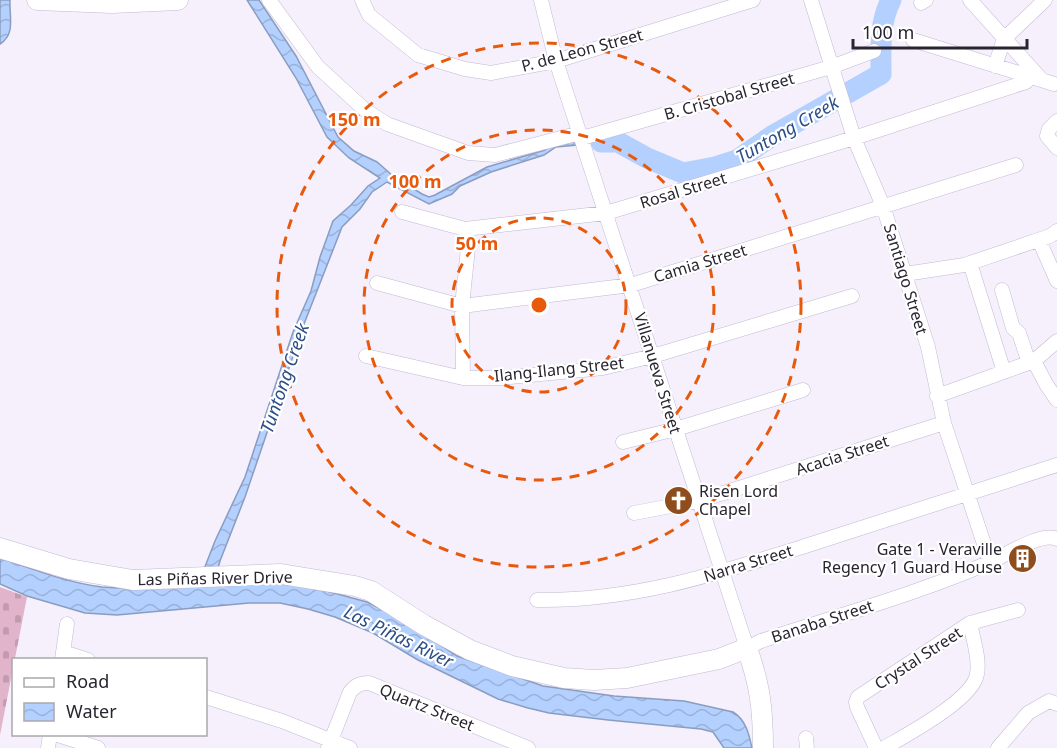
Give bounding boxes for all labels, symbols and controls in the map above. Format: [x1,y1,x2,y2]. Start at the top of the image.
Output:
scale bar [853,12,1027,50]
text: 100 m [862,20,914,44]
street label: P. de Leon Street [519,23,645,77]
street label: B. Cristobal Street [661,67,797,125]
water label: Tuntong Creek [731,89,844,168]
text: 150 m [327,107,381,131]
street label: Rosal Street [637,166,729,214]
text: 100 m [388,169,442,193]
street label: Santiago Street [879,221,933,337]
text: 50 m [456,231,498,255]
street label: Camia Street [651,238,749,288]
centre of rings [529,295,549,315]
street label: Villanueva Street [629,310,687,436]
water label: Tuntong Creek [254,319,314,436]
street label: Ilang-Ilang Street [493,351,625,387]
street label: Acacia Street [793,430,891,480]
place label: Risen Lord Chapel [699,480,778,520]
church icon: Risen Lord Chapel [662,484,694,516]
place label: Gate 1 - Veraville Regency 1 Guard House [822,538,1002,578]
street label: Narra Street [701,539,795,587]
building icon: Gate 1 - Veraville Regency 1 Guard House [1007,542,1039,574]
street label: Las Piñas River Drive [137,566,293,590]
street label: Banaba Street [768,594,876,648]
water label: Las Piñas River [340,599,458,673]
street label: Crystal Street [870,621,966,695]
legend [12,658,207,736]
text: Road [66,669,109,693]
street label: Quartz Street [376,678,478,736]
text: Water [66,699,117,723]

